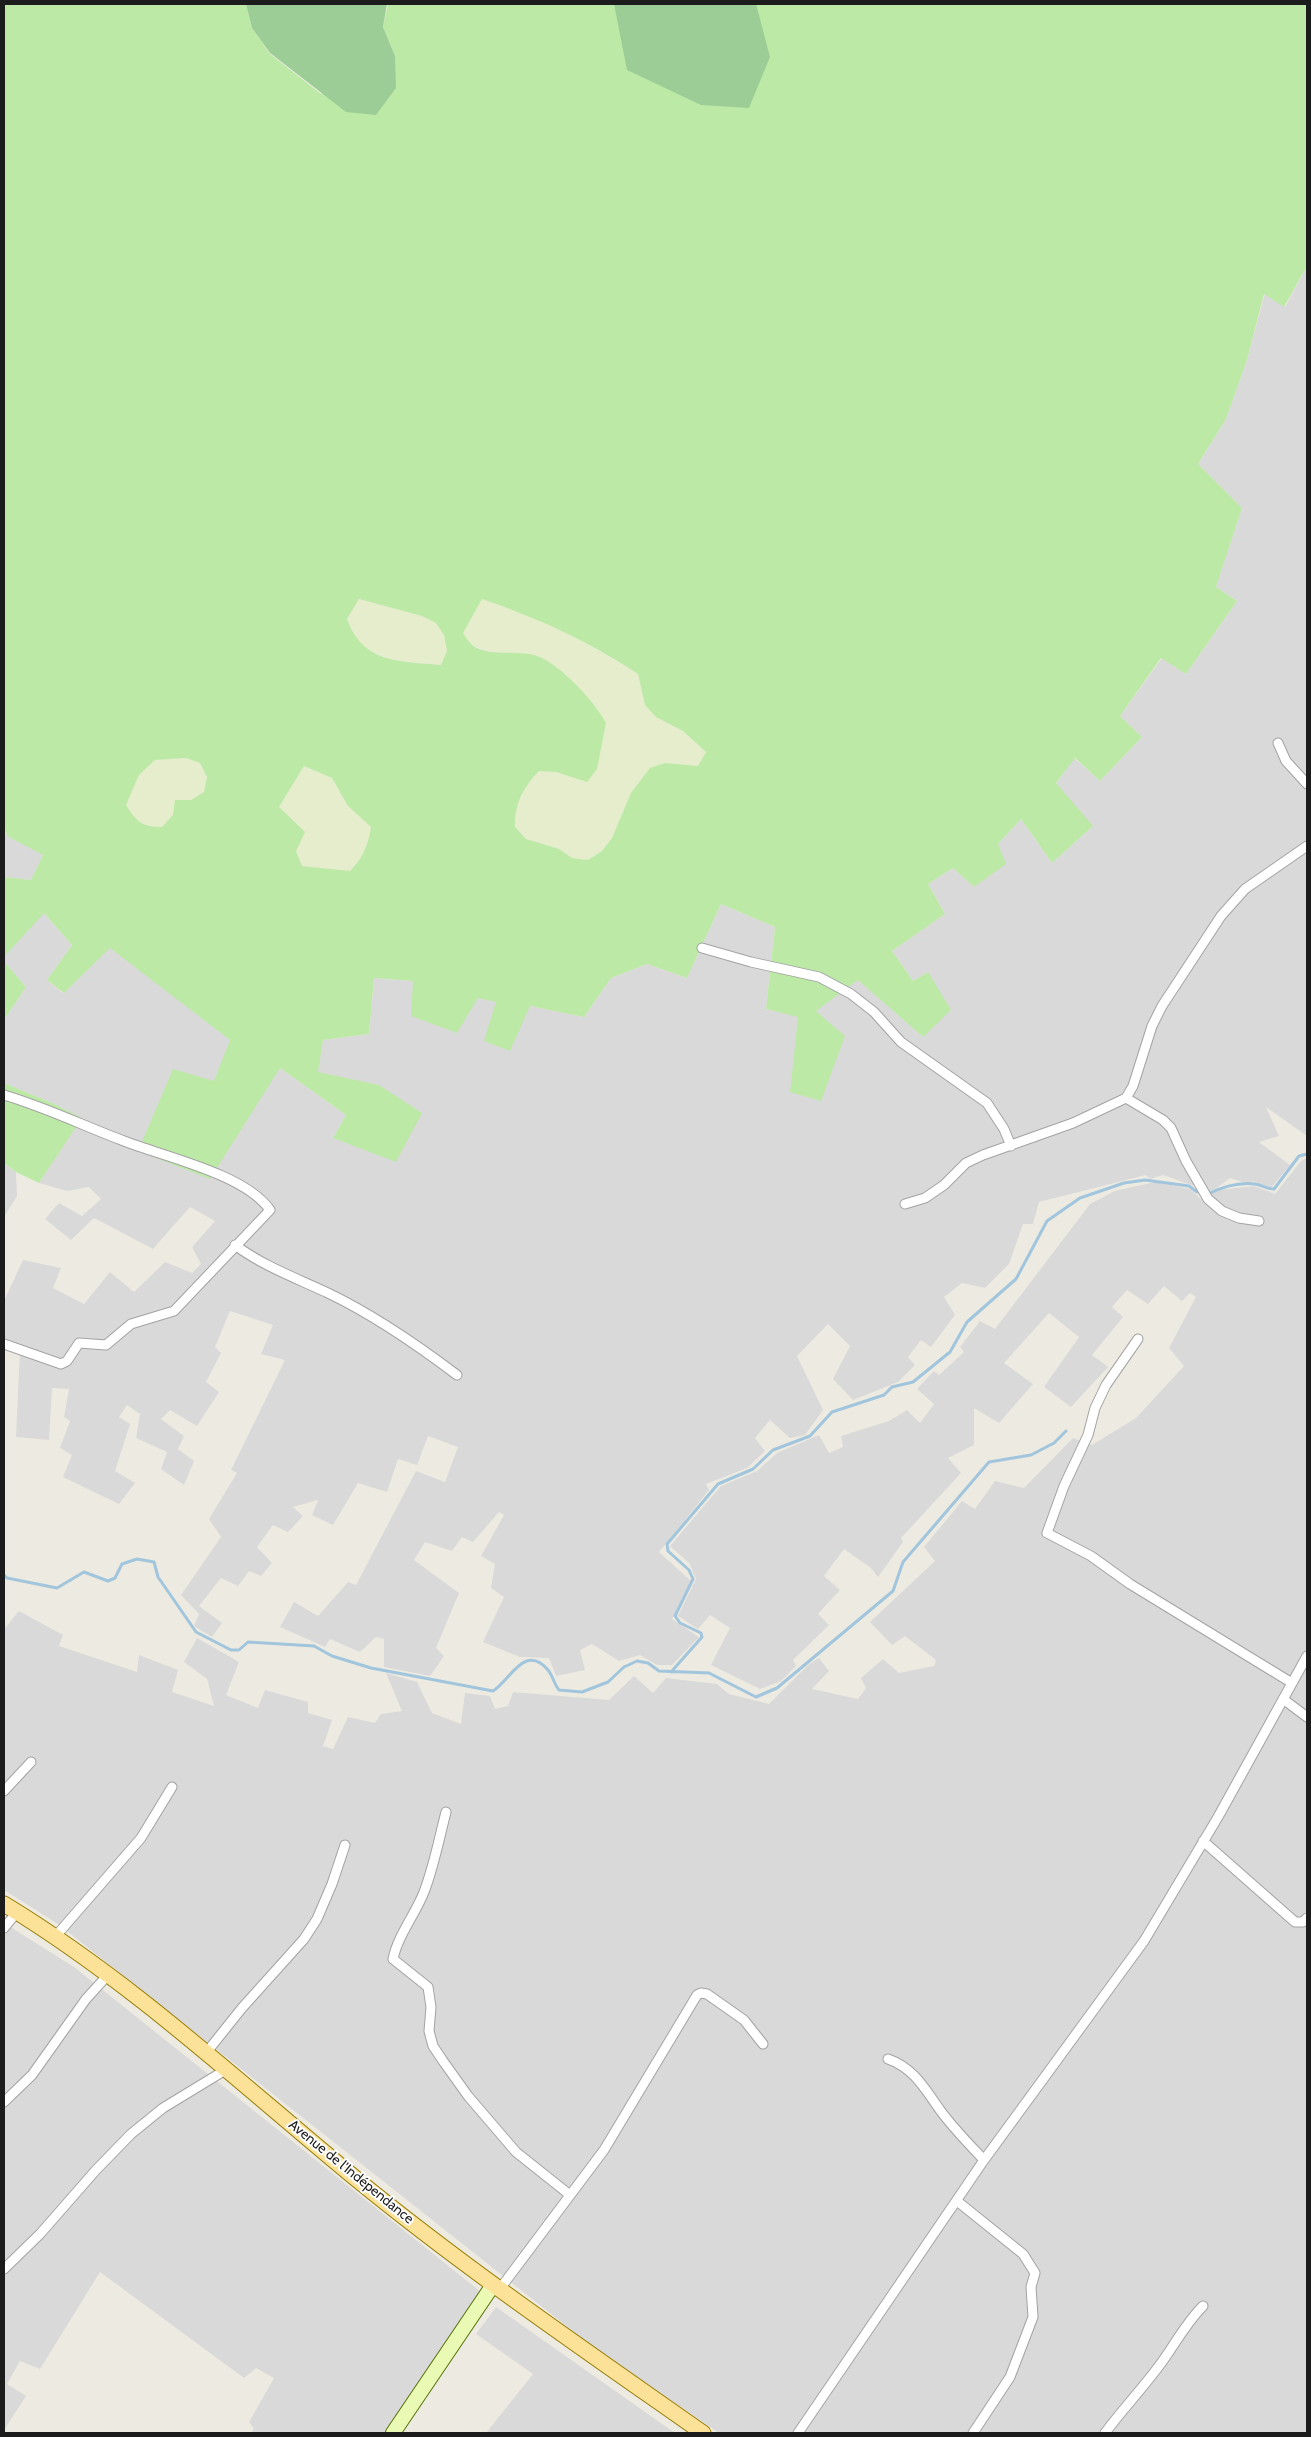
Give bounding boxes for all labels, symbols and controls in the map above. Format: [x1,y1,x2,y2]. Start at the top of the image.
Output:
street label: Avenue de l'Indépendance [285,2116,417,2228]

